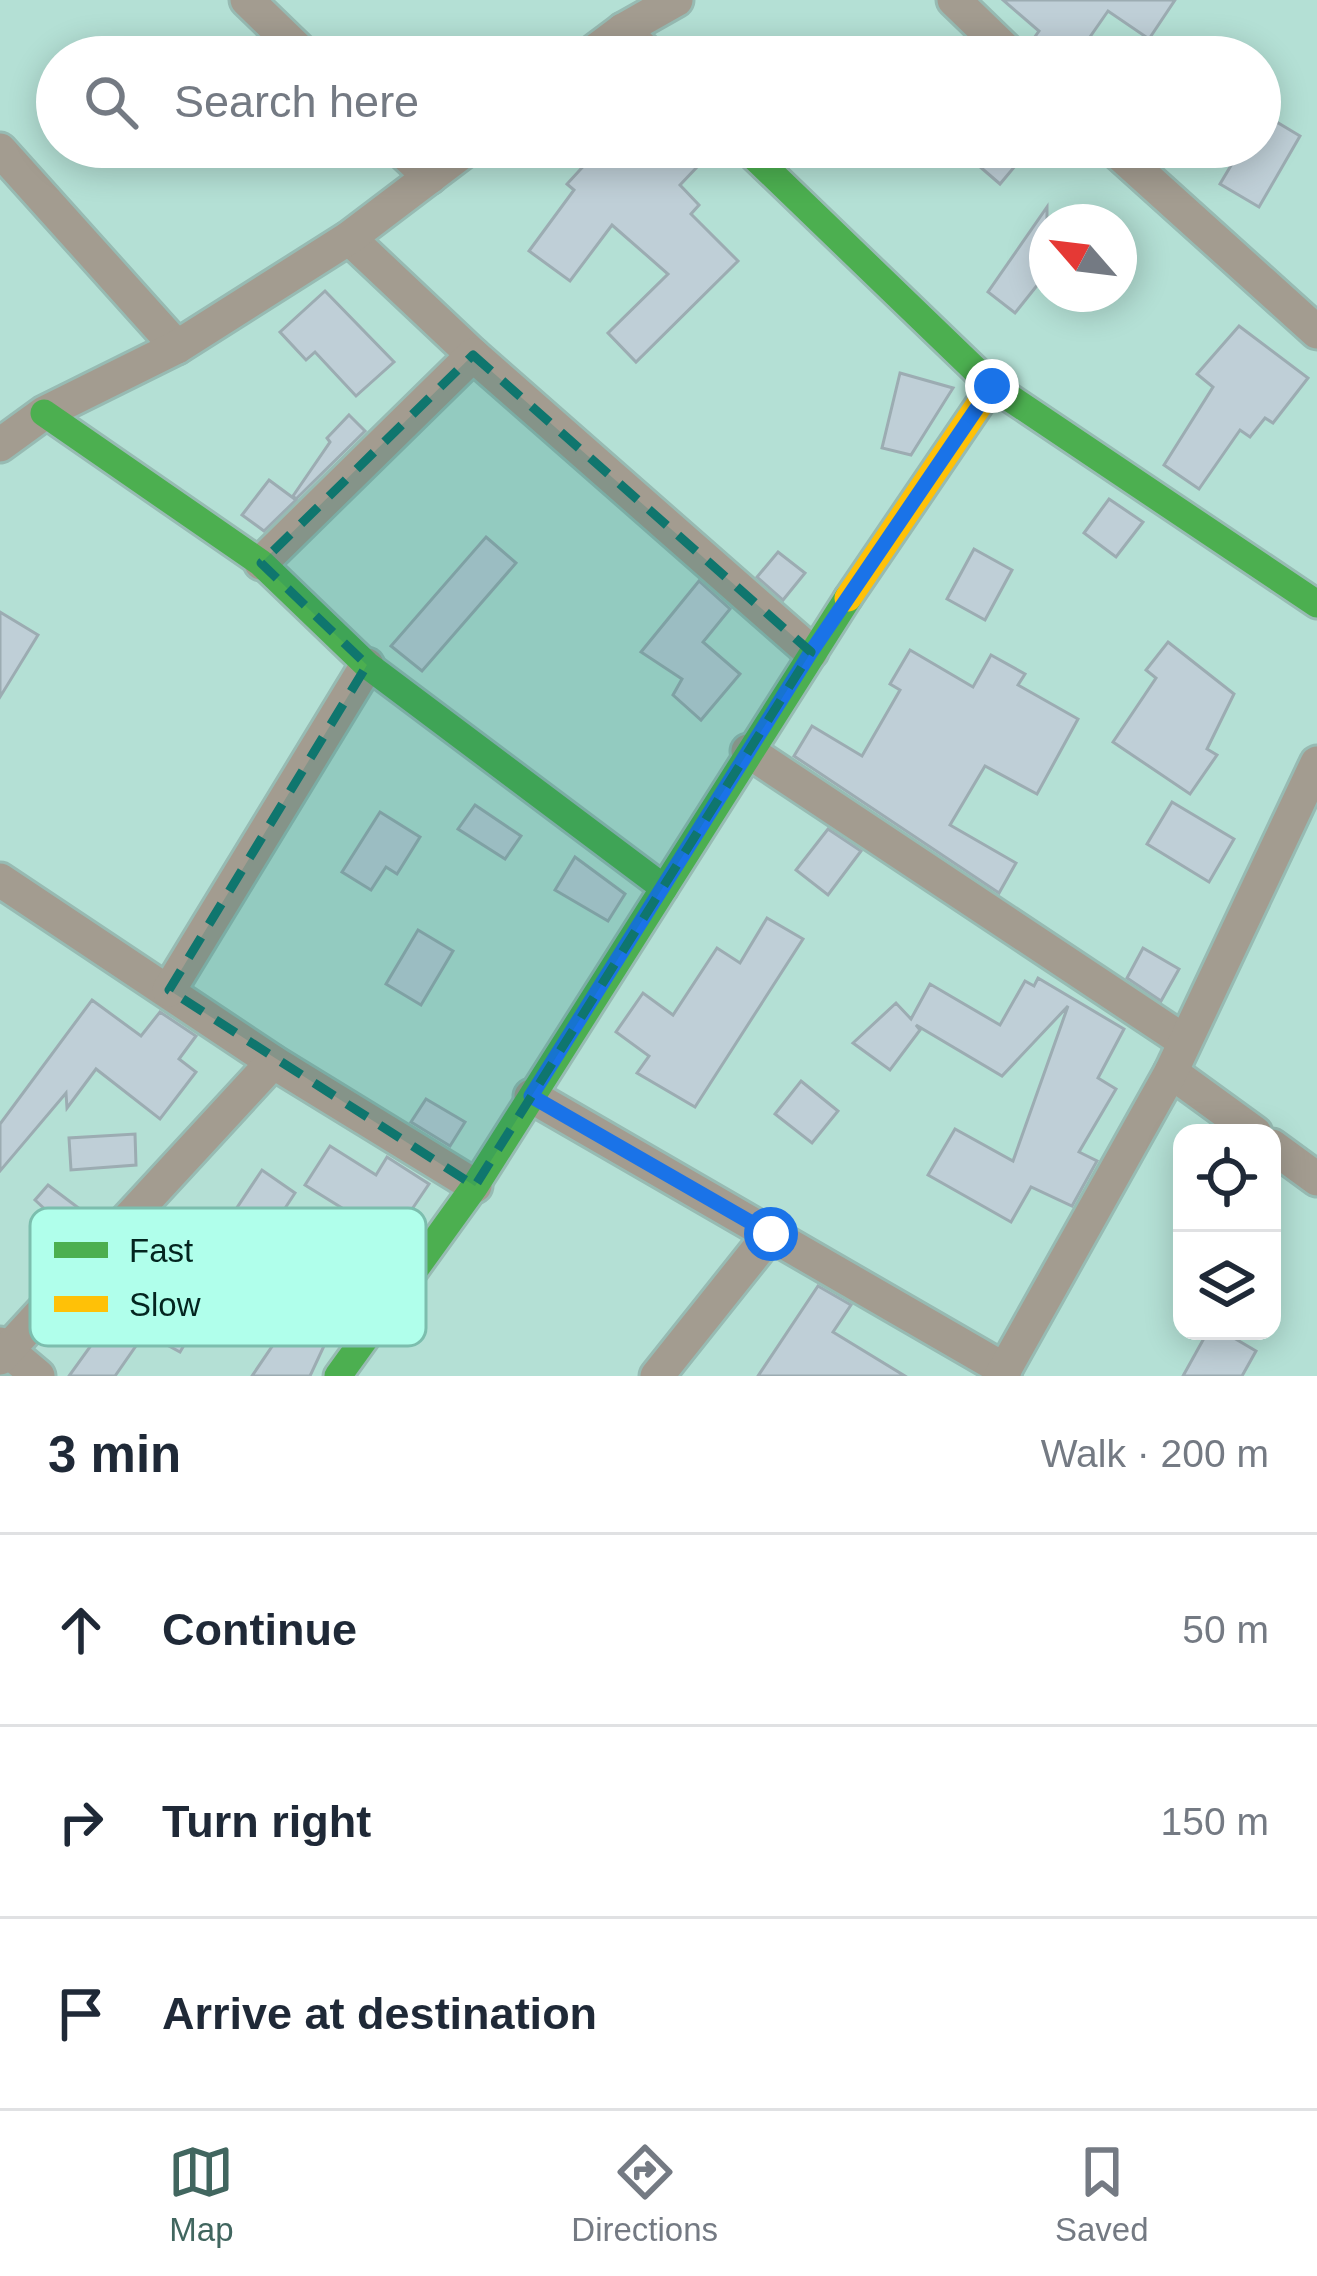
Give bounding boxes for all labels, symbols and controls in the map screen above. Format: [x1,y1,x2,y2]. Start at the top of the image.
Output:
search box [36,36,1281,168]
icon: search [78,69,144,135]
text: Search here [174,76,419,127]
north arrow [1029,204,1137,312]
route end [965,359,1019,413]
map controls [1173,1124,1281,1340]
button: locate [1173,1124,1281,1232]
route start [744,1207,798,1261]
legend [30,1208,426,1346]
text: Fast [129,1232,193,1269]
button: layers [1173,1232,1281,1340]
text: Slow [129,1286,201,1323]
text: 3 min [48,1426,181,1483]
text: Walk · 200 m [1041,1432,1269,1475]
icon: ahead [48,1597,114,1663]
text: Continue [162,1604,357,1655]
text: 50 m [1182,1608,1269,1651]
icon: right [48,1789,114,1855]
text: Turn right [162,1796,371,1847]
text: 150 m [1161,1800,1269,1843]
icon: arrive [48,1981,114,2047]
text: Arrive at destination [162,1988,597,2039]
tab: Map [168,2139,234,2249]
tab: Directions [571,2139,718,2249]
tab: Saved [1055,2139,1149,2249]

